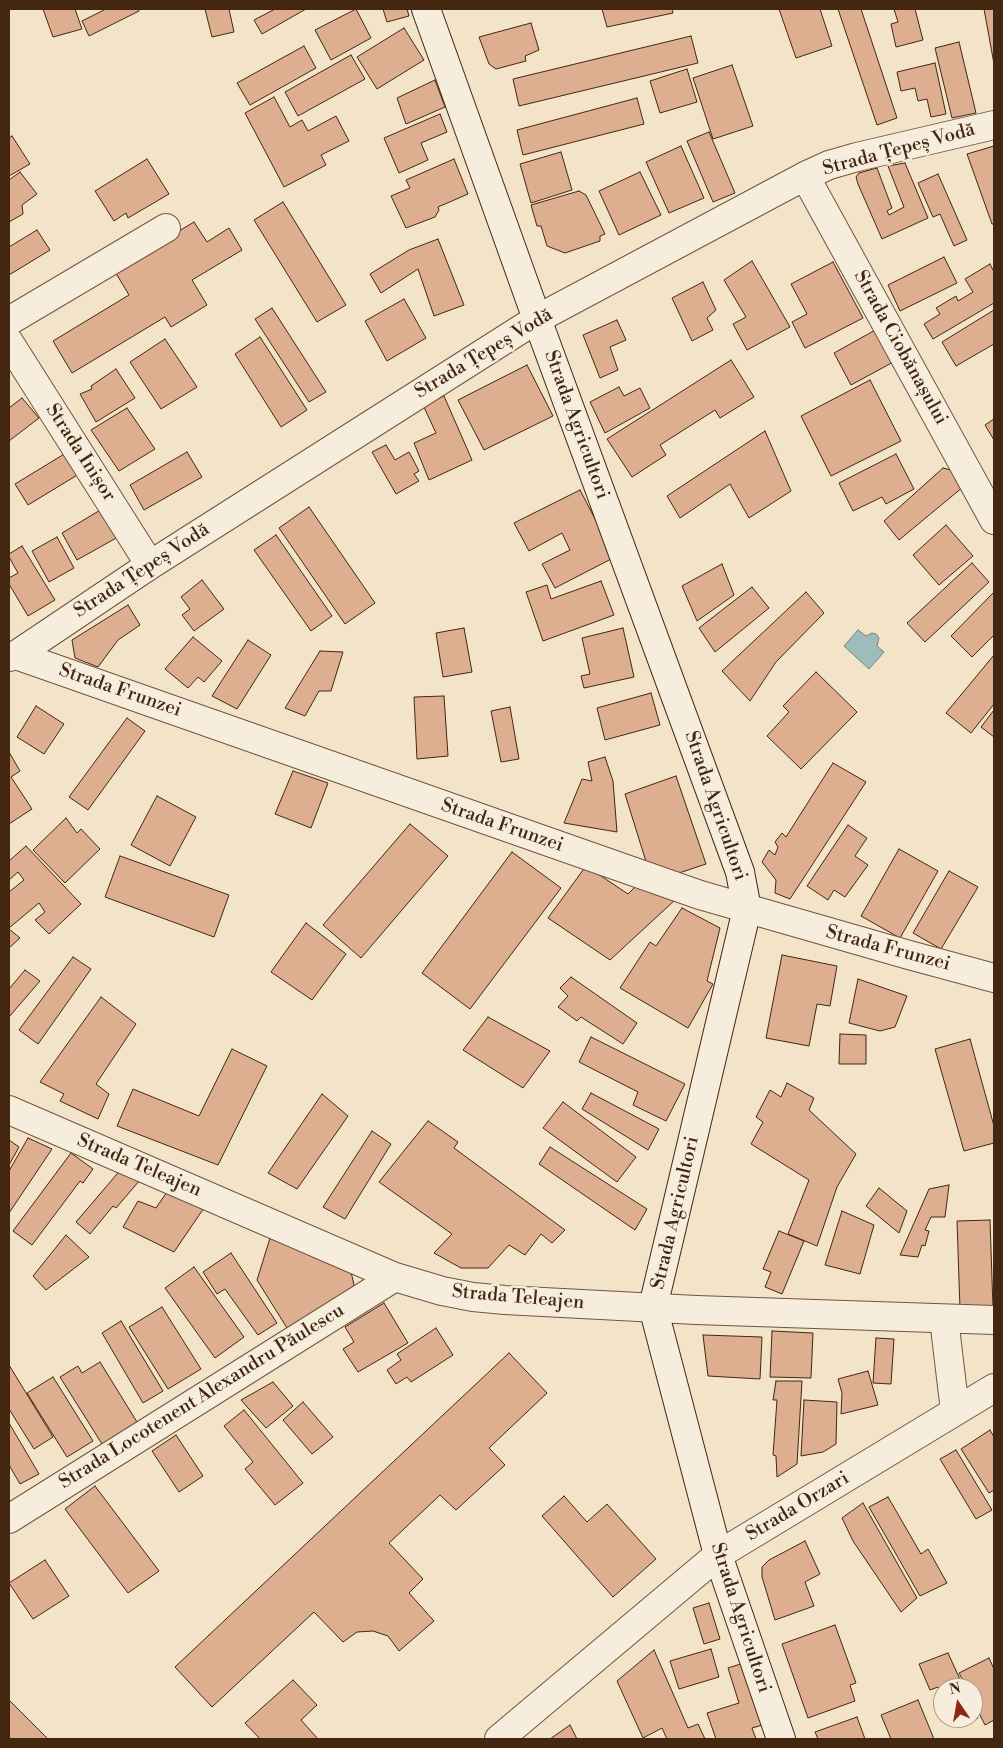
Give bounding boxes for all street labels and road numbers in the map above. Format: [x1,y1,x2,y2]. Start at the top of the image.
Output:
street label: Strada Țepeș Vodă [820,119,978,181]
street label: Strada Ciobănașului [848,267,952,429]
street label: Strada Țepeș Vodă [411,304,557,404]
street label: Strada Agricultori [539,348,613,502]
street label: Strada Inișor [40,400,120,506]
street label: Strada Țepeș Vodă [70,519,214,623]
street label: Strada Frunzei [56,659,184,723]
street label: Strada Agricultori [679,728,751,884]
street label: Strada Frunzei [438,794,566,858]
street label: Strada Frunzei [823,921,953,977]
street label: Strada Teleajen [73,1130,205,1202]
street label: Strada Agricultori [647,1134,705,1292]
street label: Strada Teleajen [451,1281,585,1315]
street label: Strada Locotenent Alexandru Păulescu [55,1299,349,1495]
street label: Strada Orzari [742,1467,854,1547]
street label: Strada Agricultori [705,1540,775,1696]

